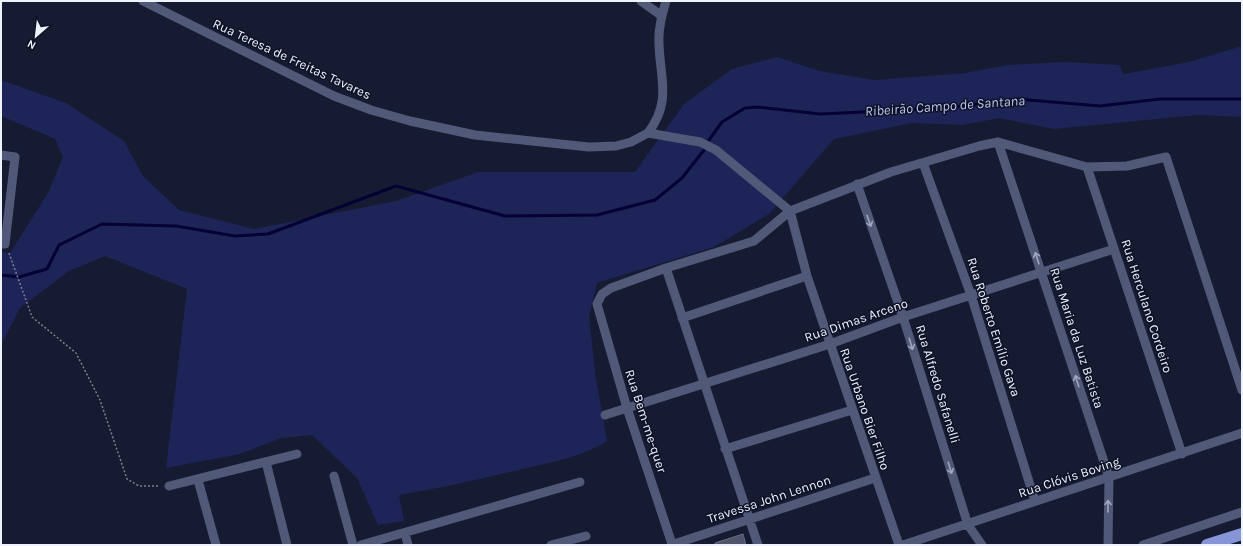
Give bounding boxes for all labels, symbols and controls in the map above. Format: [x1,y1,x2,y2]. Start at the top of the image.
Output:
north arrow [16,16,56,56]
street label: Rua Teresa de Freitas Tavares [211,16,374,102]
text: N [25,37,38,52]
water label: Ribeirão Campo de Santana [864,92,1026,120]
one-way arrow [866,215,874,227]
street label: Rua Herculano Cordeiro [1118,237,1176,375]
one-way arrow [1032,252,1040,264]
street label: Rua Roberto Emílio Gava [964,255,1024,399]
street label: Rua Maria da Luz Batista [1047,266,1107,410]
street label: Rua Dimas Arceno [802,295,910,345]
street label: Rua Alfredo Safanelli [913,323,963,445]
one-way arrow [908,337,915,350]
street label: Rua Urbano Bier Filho [837,346,893,472]
street label: Rua Bem-me-quer [621,367,670,475]
one-way arrow [1073,375,1080,388]
street label: Rua Clóvis Boving [1016,453,1122,500]
one-way arrow [947,461,954,474]
street label: Travessa John Lennon [705,472,833,526]
one-way arrow [1104,500,1112,513]

